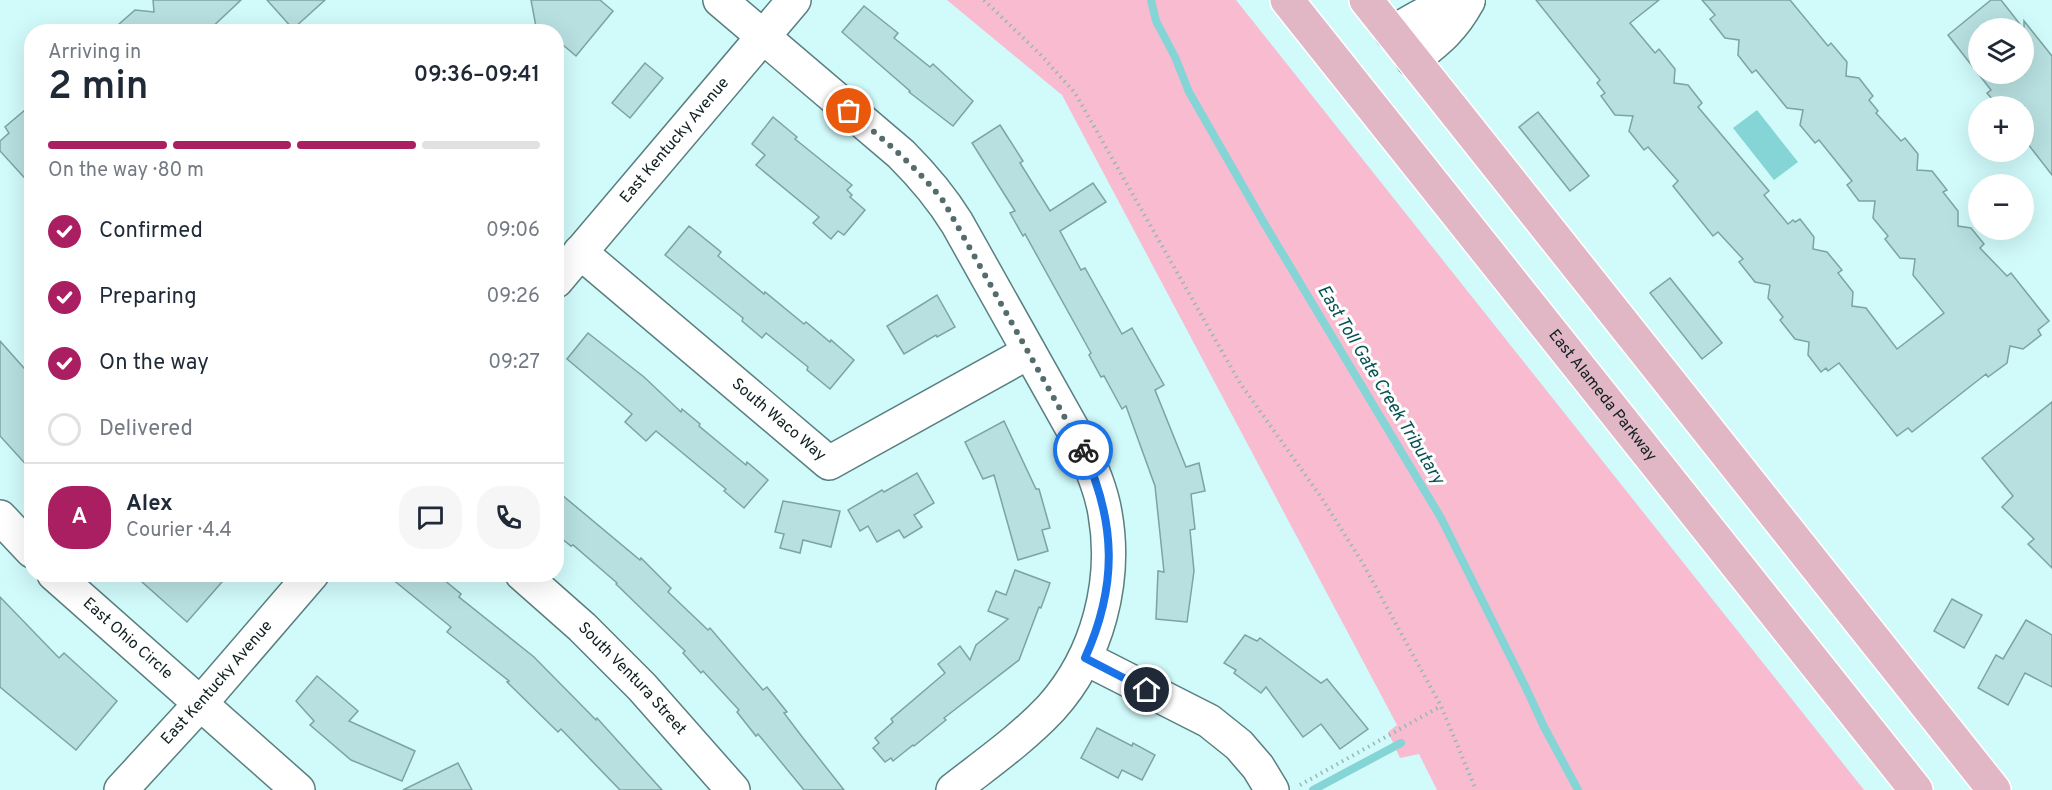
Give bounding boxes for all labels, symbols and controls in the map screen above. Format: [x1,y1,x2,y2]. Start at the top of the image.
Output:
map controls [1968,18,2034,240]
button: layers [1968,18,2034,84]
text: Arriving in [48,40,141,66]
text: 09:36–09:41 [414,62,540,89]
text: 2 min [48,64,149,113]
street label: East Kentucky Avenue [616,74,734,208]
pin [823,85,874,136]
icon: bag [832,94,865,127]
button: + [1968,96,2034,162]
text: On the way · 80 m [48,158,204,184]
button: − [1968,174,2034,240]
icon: check [48,215,81,248]
text: Confirmed [99,218,203,245]
text: 09:06 [486,218,540,244]
icon: check [48,281,81,314]
water label: East Toll Gate Creek Tributary [1311,281,1450,491]
text: Preparing [99,284,197,311]
text: 09:26 [487,284,540,310]
street label: East Alameda Parkway [1544,326,1661,466]
icon: check [48,347,81,380]
text: On the way [99,350,209,377]
text: 09:27 [488,350,540,376]
street label: South Waco Way [727,374,830,466]
text: Delivered [99,416,193,443]
courier [1053,420,1113,480]
icon: bike [1067,434,1100,467]
button: chat [399,486,462,549]
button: phone [477,486,540,549]
text: Alex [126,491,173,518]
text: A [72,504,87,531]
text: Courier · 4.4 [126,518,232,544]
street label: East Ohio Circle [78,594,177,684]
street label: East Kentucky Avenue [157,617,277,749]
street label: South Ventura Street [573,618,690,740]
pin [1121,664,1172,715]
icon: home [1130,673,1163,706]

